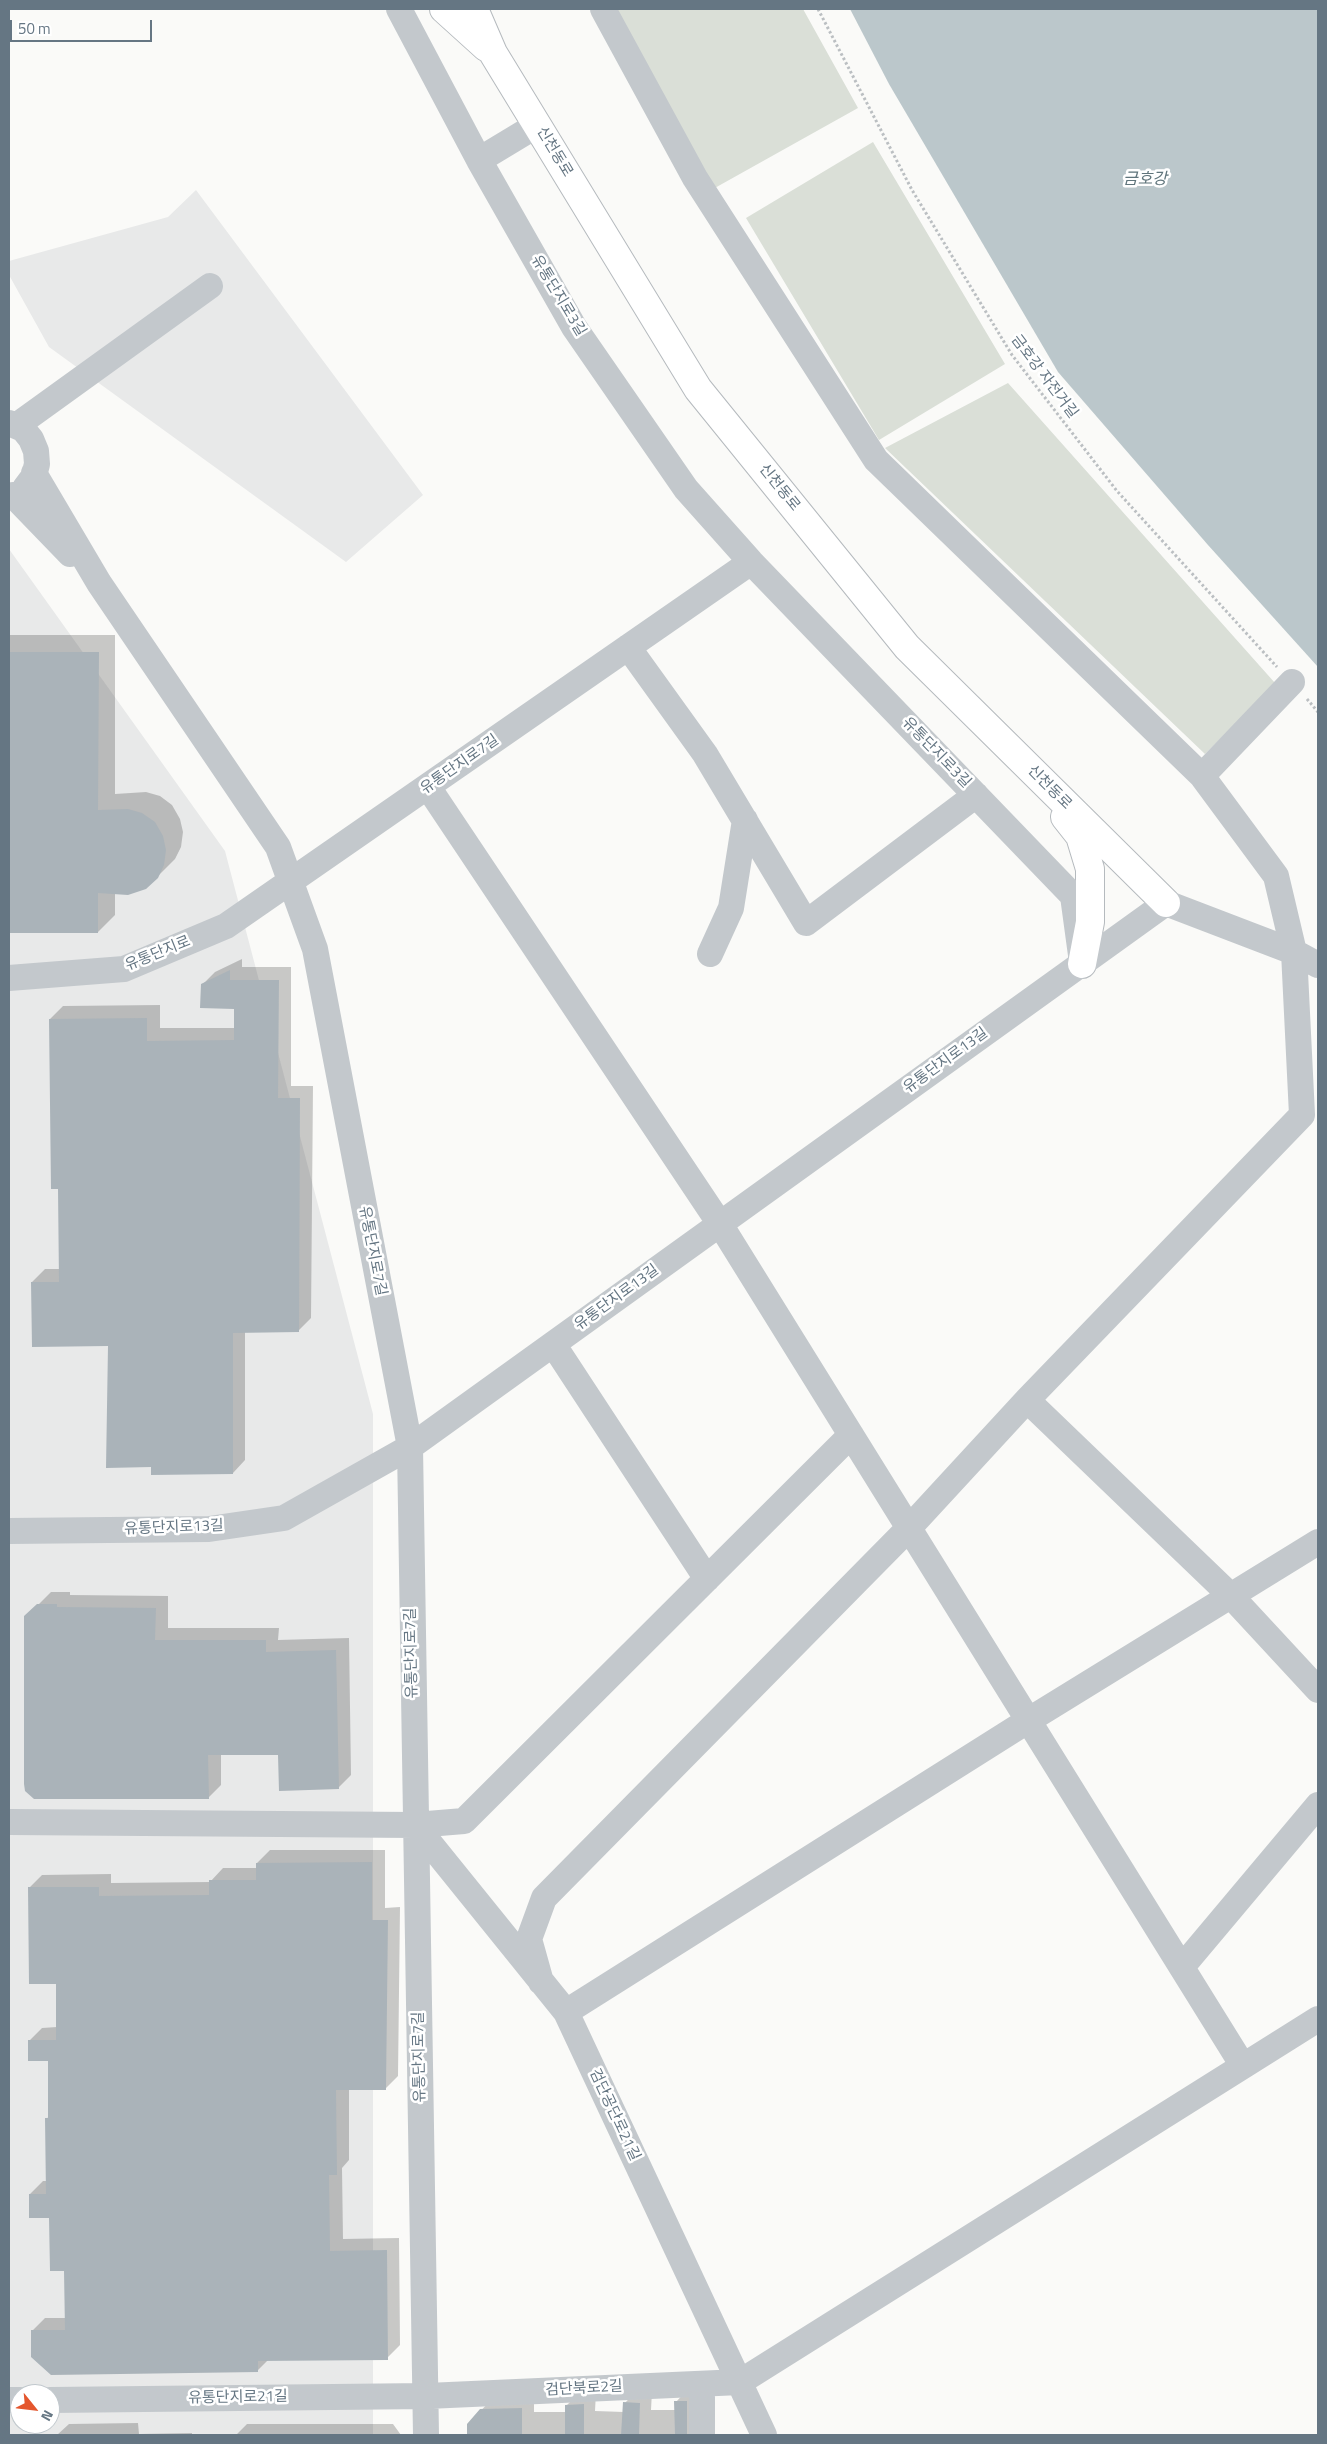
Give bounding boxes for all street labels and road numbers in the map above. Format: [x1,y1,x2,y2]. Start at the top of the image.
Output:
street label: 신천동로 [532,124,576,180]
street label: 유통단지로3길 [527,252,589,340]
street label: 금호강 자전거길 [1007,332,1081,422]
street label: 신천동로 [755,461,803,515]
street label: 유통단지로3길 [898,714,974,792]
street label: 유통단지로7길 [417,731,503,799]
street label: 신천동로 [1023,762,1075,814]
street label: 유통단지로 [123,933,193,975]
street label: 유통단지로13길 [900,1024,992,1098]
street label: 유통단지로7길 [354,1205,390,1297]
street label: 유통단지로13길 [571,1261,663,1335]
street label: 유통단지로13길 [124,1517,224,1539]
street label: 유통단지로7길 [402,1607,422,1699]
street label: 유통단지로7길 [410,2011,430,2103]
street label: 검단공단로21길 [585,2066,643,2164]
street label: 검단북로2길 [545,2378,623,2400]
street label: 유통단지로21길 [188,2388,288,2408]

